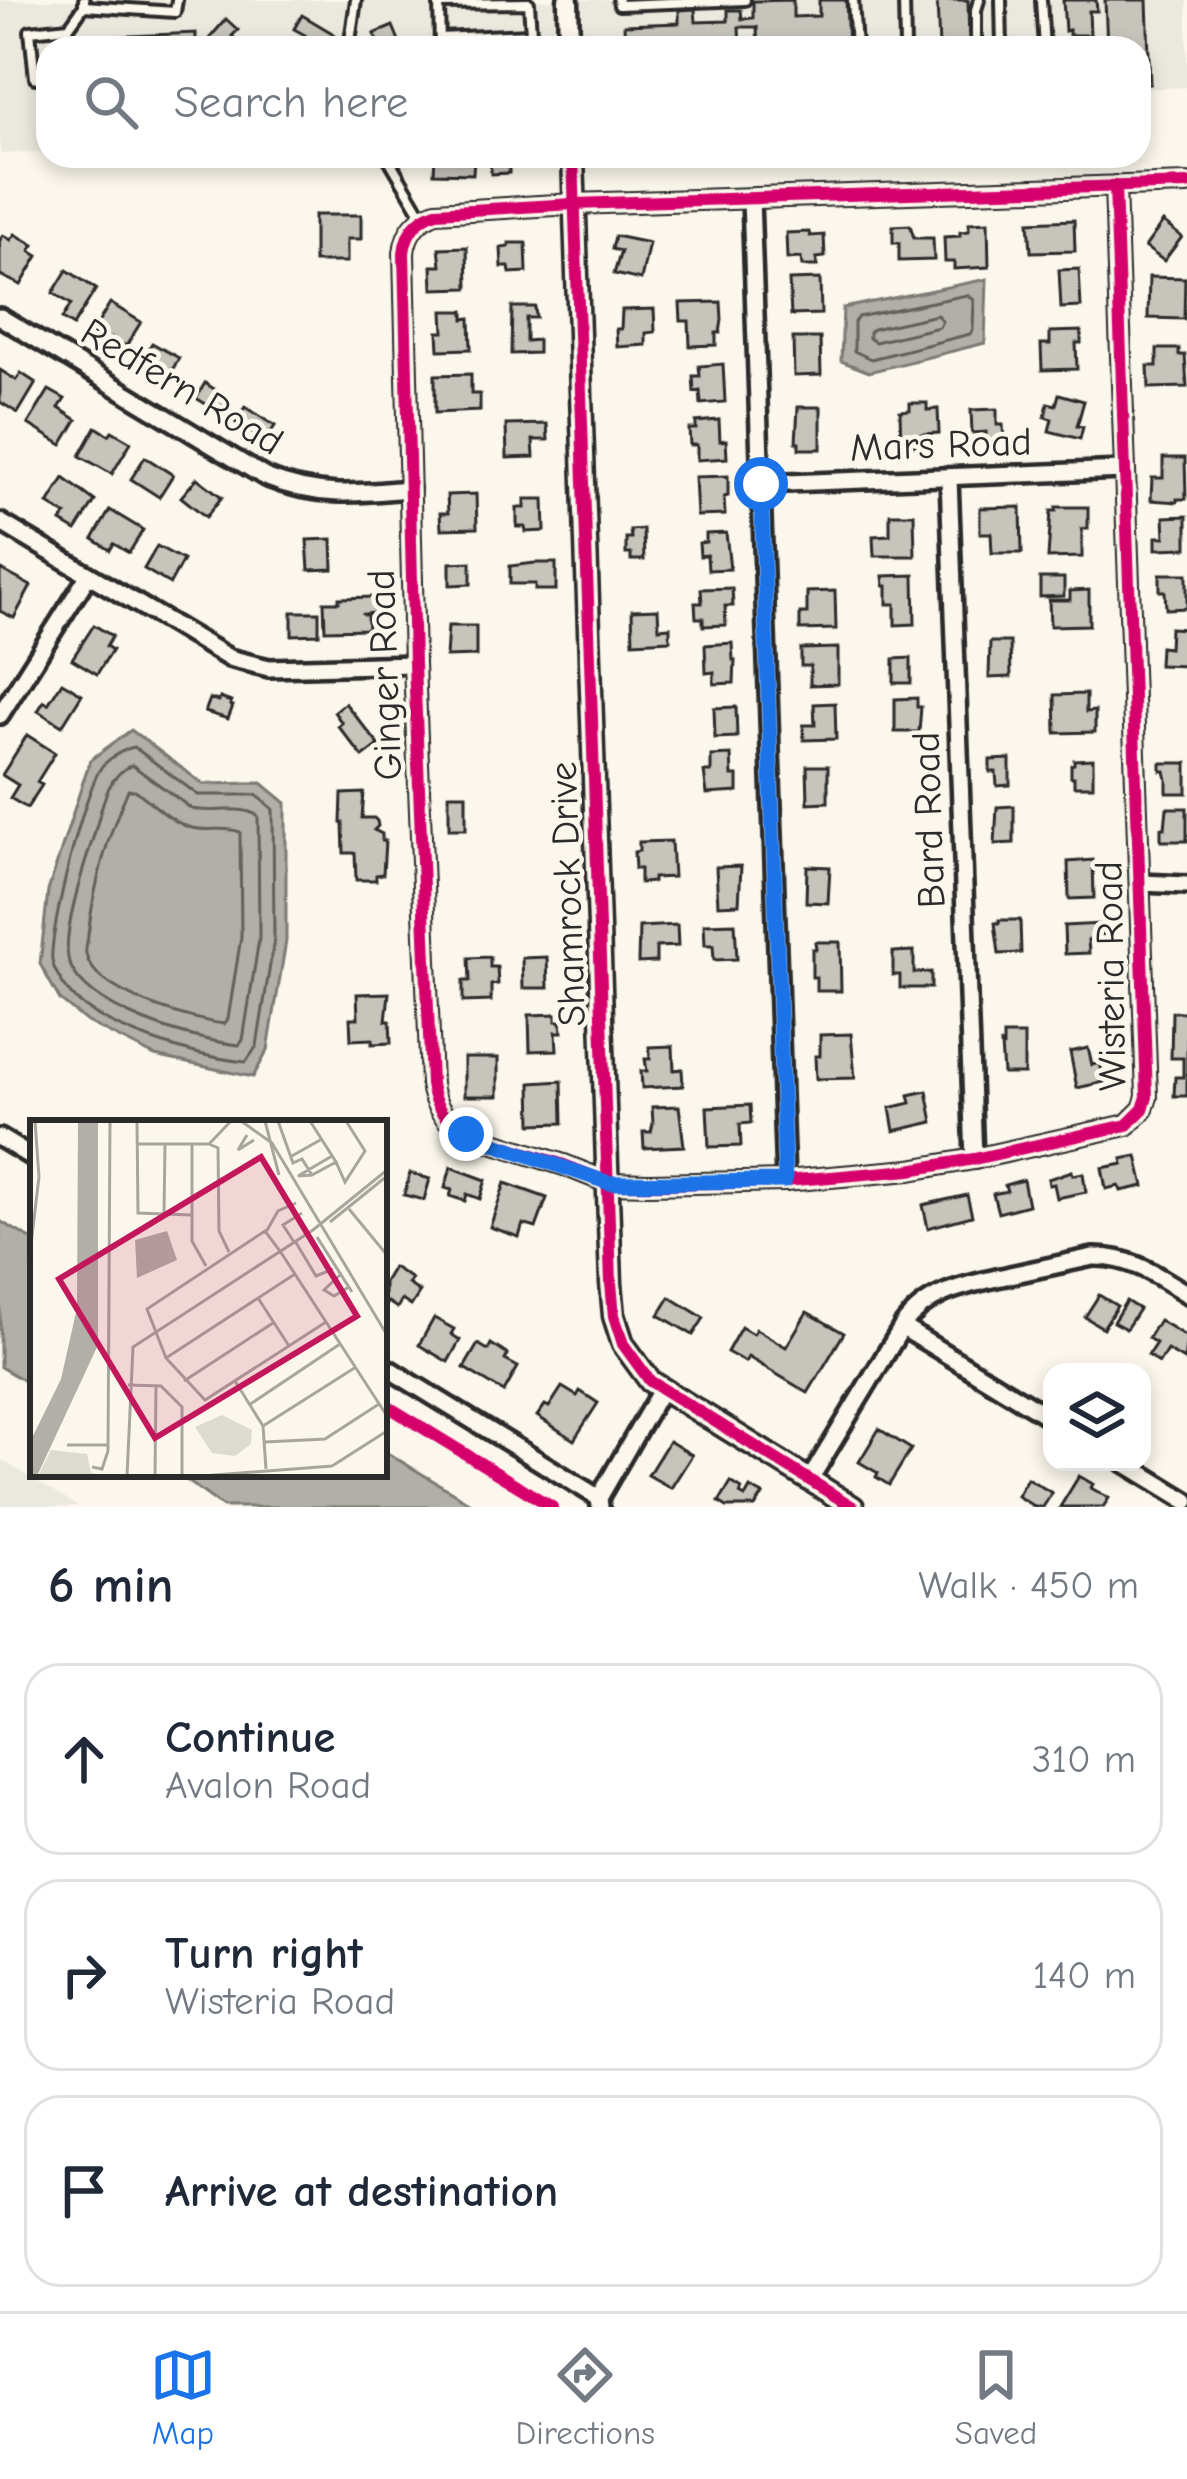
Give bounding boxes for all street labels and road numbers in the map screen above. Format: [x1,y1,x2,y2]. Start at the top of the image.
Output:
street label: Redfern Road [73,309,291,465]
street label: Mars Road [849,419,1033,471]
street label: Ginger Road [359,569,411,781]
street label: Bard Road [903,731,955,909]
street label: Shamrock Drive [541,761,595,1027]
street label: Wisteria Road [1086,861,1136,1091]

